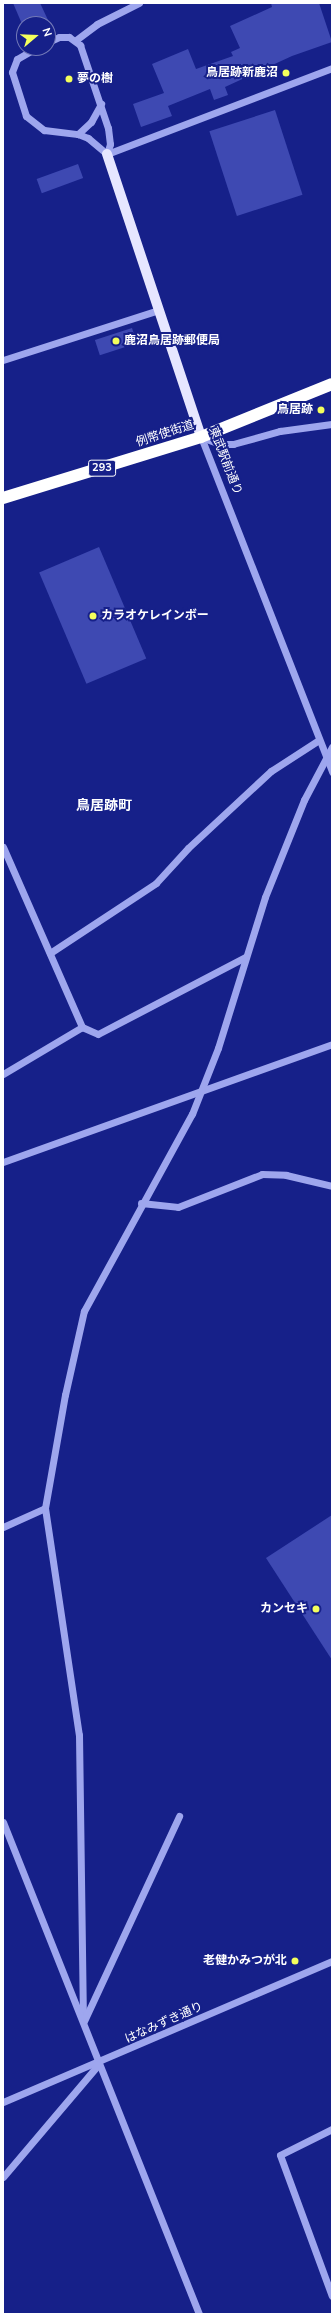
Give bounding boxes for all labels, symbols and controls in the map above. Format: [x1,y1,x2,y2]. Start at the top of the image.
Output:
north arrow [16,16,56,56]
text: N [38,26,55,39]
place label: 鳥居跡新鹿沼 [206,66,278,80]
marker: 鳥居跡新鹿沼 [281,68,291,78]
place label: 夢の樹 [77,72,113,86]
marker: 夢の樹 [64,74,74,84]
place label: 鹿沼鳥居跡郵便局 [124,334,220,348]
marker: 鹿沼鳥居跡郵便局 [111,336,121,346]
place label: 鳥居跡 [277,403,313,417]
marker: 鳥居跡 [316,405,326,415]
street label: 例幣使街道 [134,418,196,450]
street label: 東武駅前通り [205,425,245,497]
road number: 293 [88,459,116,477]
place label: カラオケレインボー [101,609,209,623]
marker: カラオケレインボー [88,611,98,621]
district label: 鳥居跡町 [76,798,132,814]
place label: カンセキ [260,1602,308,1616]
marker: カンセキ [311,1604,321,1614]
place label: 老健かみつが北 [203,1954,287,1968]
marker: 老健かみつが北 [290,1956,300,1966]
street label: はなみずき通り [123,1999,205,2047]

